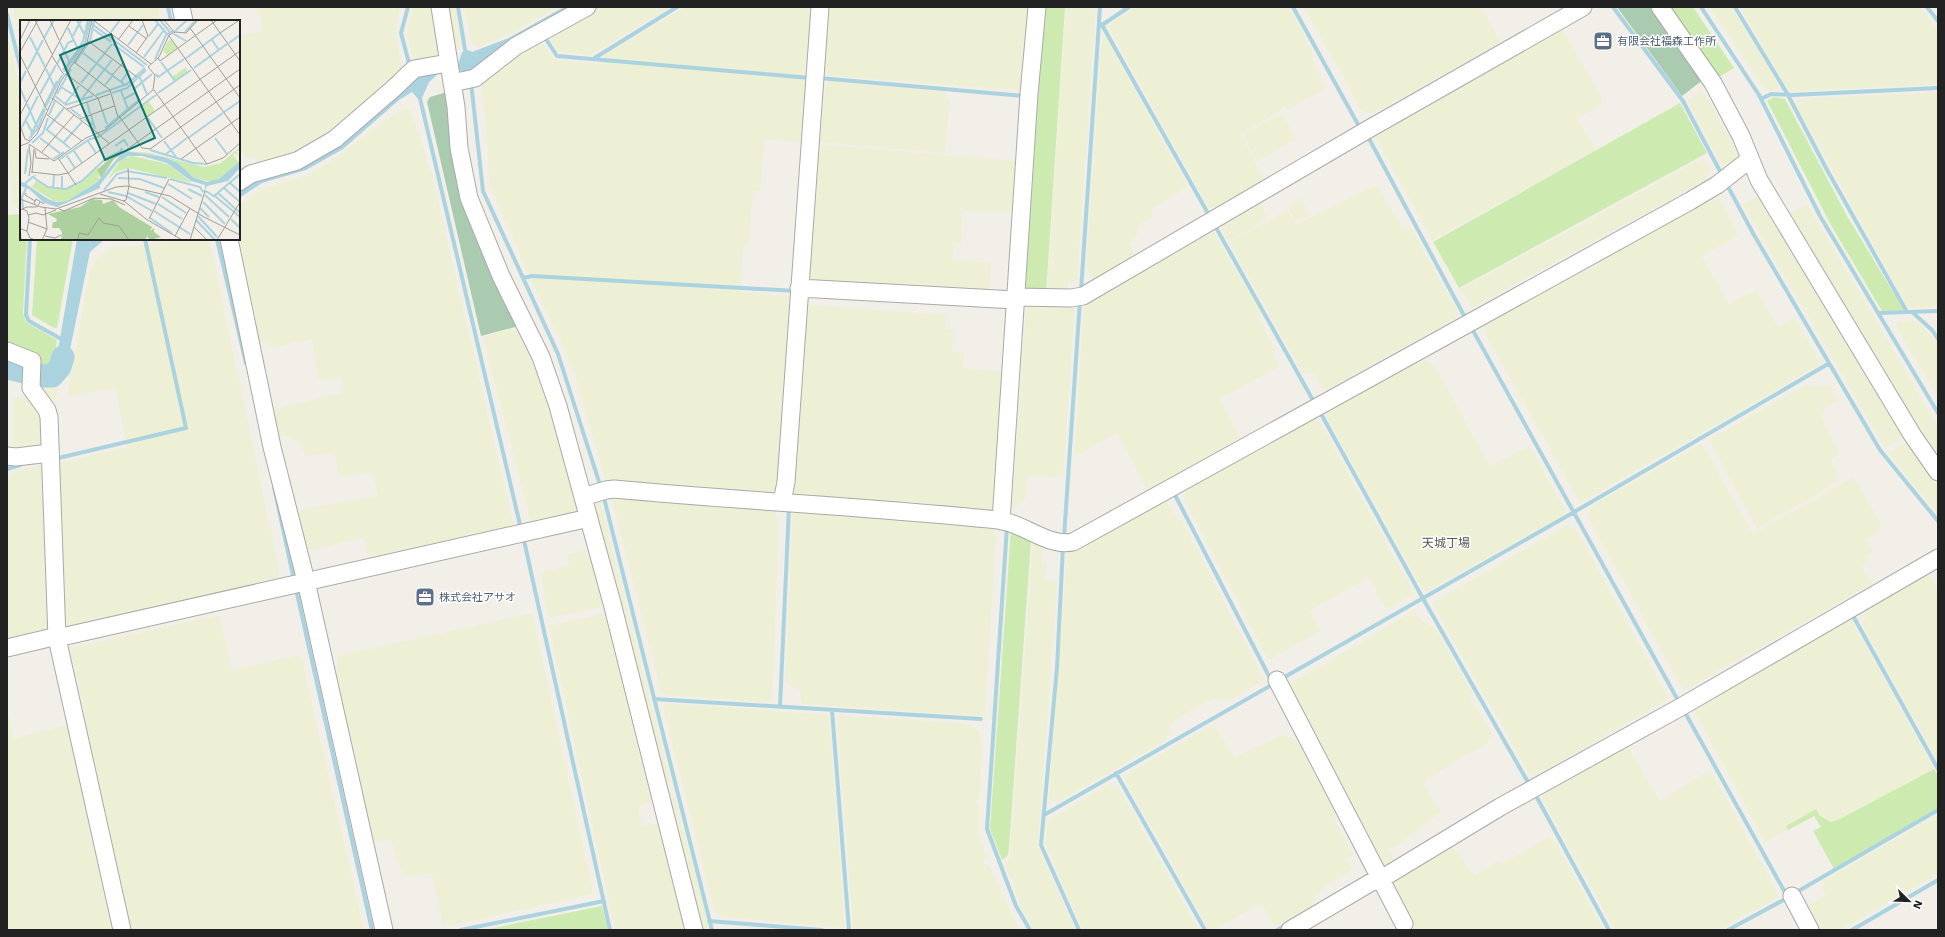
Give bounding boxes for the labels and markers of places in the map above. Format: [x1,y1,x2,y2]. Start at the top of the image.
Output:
office icon: 有限会社福森工作所 [1592,30,1614,52]
place label: 有限会社福森工作所 [1617,35,1717,48]
office icon: 株式会社アサオ [414,586,436,608]
place label: 株式会社アサオ [439,591,516,604]

